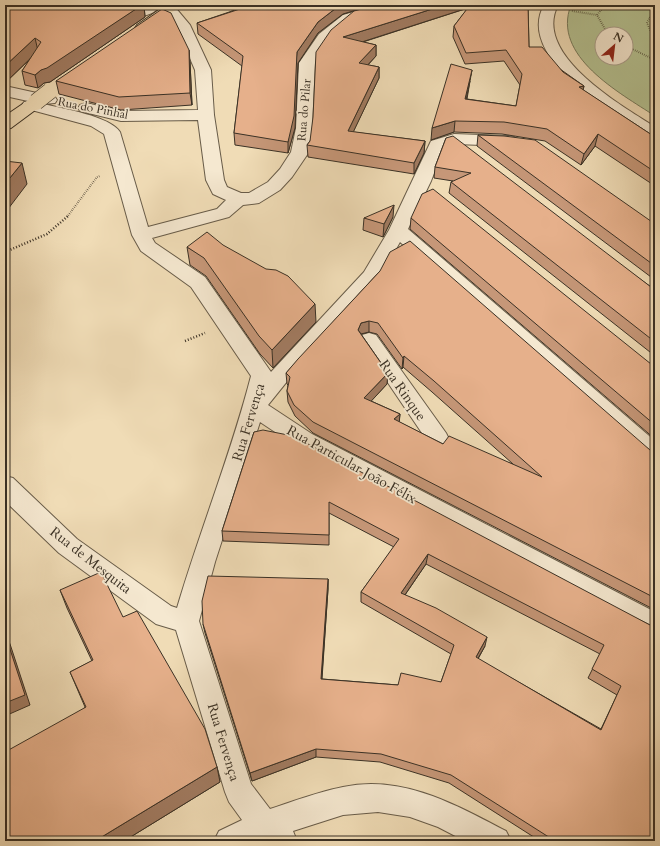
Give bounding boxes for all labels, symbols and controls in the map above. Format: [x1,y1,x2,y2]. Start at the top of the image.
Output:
north arrow [594,26,634,66]
text: N [611,29,627,47]
street label: Rua do Pilar [293,78,315,142]
street label: Rua do Pinhal [56,93,130,123]
street label: Rua Rinque [375,356,431,425]
street label: Rua Fervença [228,381,269,463]
street label: Rua Particular João Félix [283,421,420,508]
street label: Rua de Mesquita [46,523,135,598]
street label: Rua Fervença [203,701,244,783]

